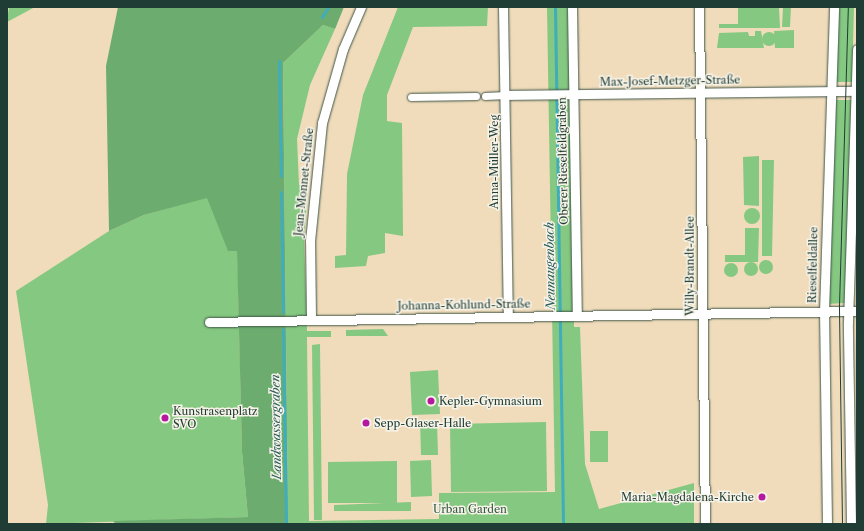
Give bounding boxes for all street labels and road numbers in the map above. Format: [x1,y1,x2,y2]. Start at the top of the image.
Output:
street label: Max-Josef-Metzger-Straße [600,73,740,89]
street label: Oberer Rieselfeldgraben [555,97,571,225]
street label: Anna-Müller-Weg [487,115,501,209]
street label: Jean-Monnet-Straße [292,127,316,237]
street label: Willy-Brandt-Allee [683,216,697,316]
street label: Rieselfeldallee [806,227,820,303]
street label: Johanna-Kohlund-Straße [397,297,531,313]

